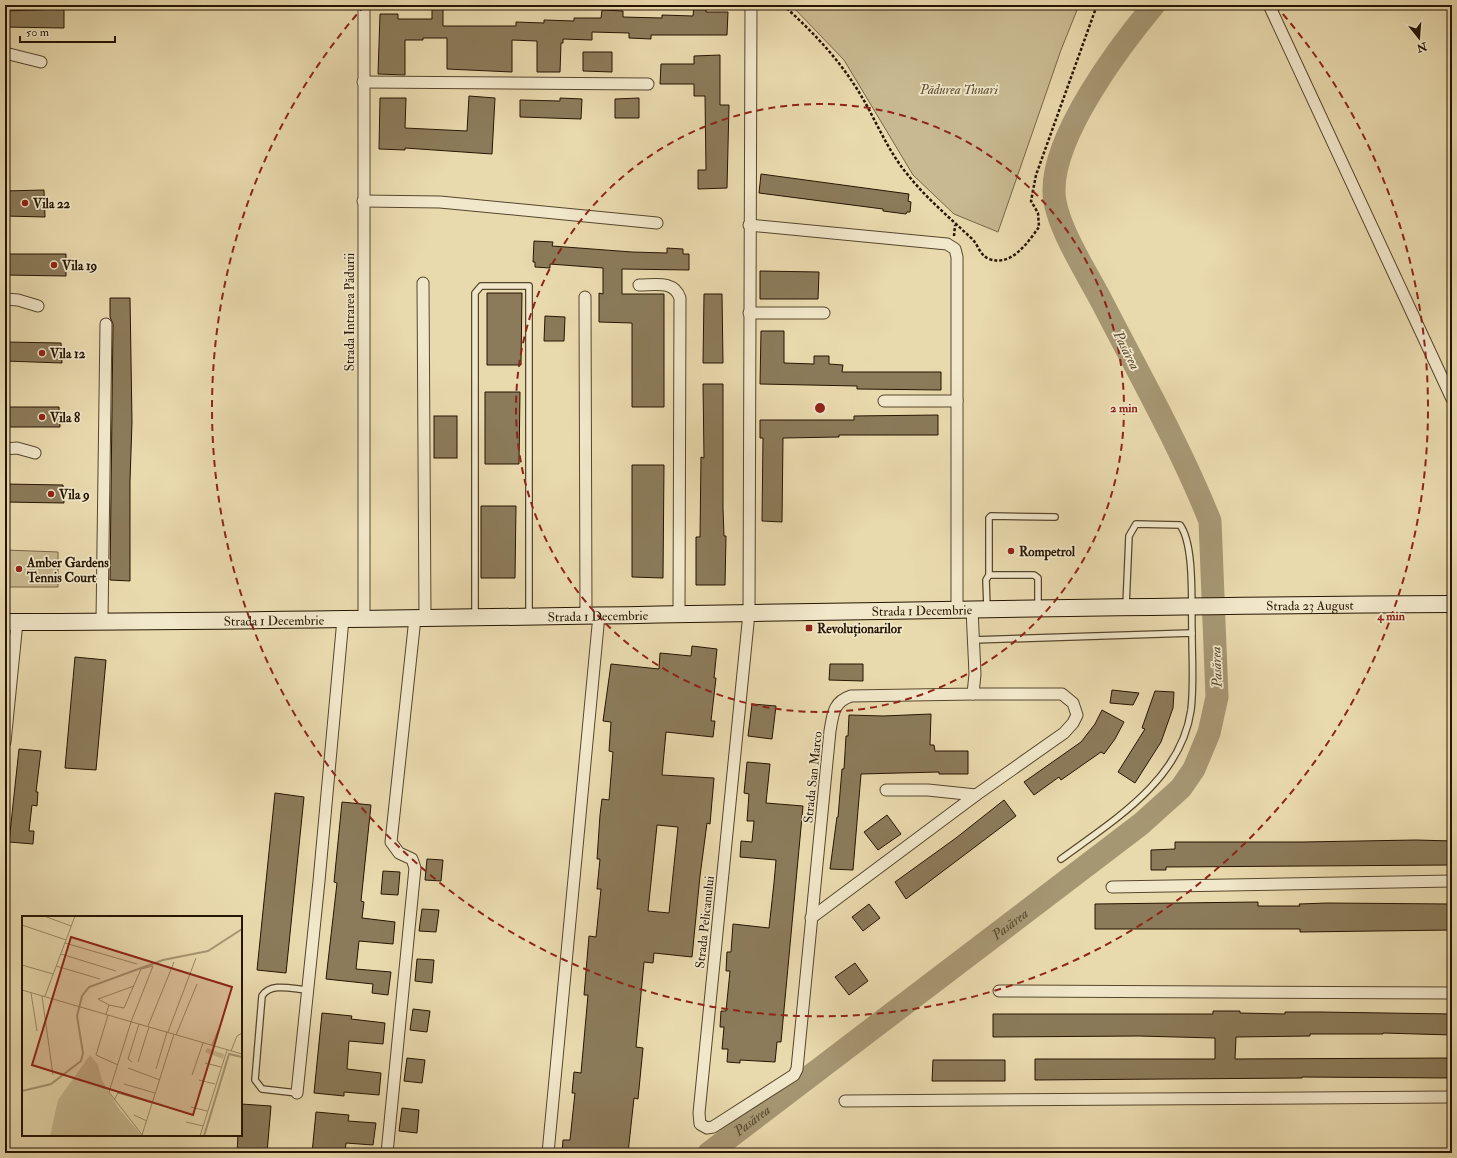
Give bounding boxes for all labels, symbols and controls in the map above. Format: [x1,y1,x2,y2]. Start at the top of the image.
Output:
scale bar [20,18,115,44]
north arrow [1399,18,1439,58]
text: 50 m [26,25,50,40]
text: N [1414,39,1429,55]
park label: Pădurea Tunari [919,82,998,98]
place label: Vila 22 [32,196,71,212]
marker: Vila 22 [20,198,30,208]
street label: Strada Intrarea Pădurii [342,252,358,371]
place label: Vila 19 [61,258,98,274]
marker: Vila 19 [49,260,59,270]
water label: Pasărea [1109,327,1144,373]
place label: Vila 12 [49,346,86,362]
marker: Vila 12 [37,348,47,358]
centre of rings [813,401,827,415]
text: 2 min [1110,401,1138,416]
place label: Vila 8 [49,410,80,426]
marker: Vila 8 [37,412,47,422]
place label: Vila 9 [58,487,90,503]
marker: Vila 9 [46,489,56,499]
place label: Rompetrol [1019,544,1076,561]
marker: Rompetrol [1006,546,1016,556]
place label: Amber Gardens Tennis Court [26,555,109,586]
marker: Amber Gardens Tennis Court [14,564,24,574]
street label: Strada 23 August [1266,598,1354,614]
street label: Strada 1 Decembrie [872,602,973,620]
street label: Strada 1 Decembrie [548,608,649,625]
text: 4 min [1376,609,1406,624]
street label: Strada 1 Decembrie [224,613,325,630]
place label: Revoluționarilor [817,621,903,637]
marker: Revoluționarilor [804,623,814,633]
water label: Pasărea [1207,646,1226,689]
street label: Strada San Marco [800,730,826,824]
street label: Strada Pelicanului [692,875,718,969]
water label: Pasărea [988,905,1032,944]
inset map [22,916,242,1136]
water label: Pasărea [730,1101,774,1141]

